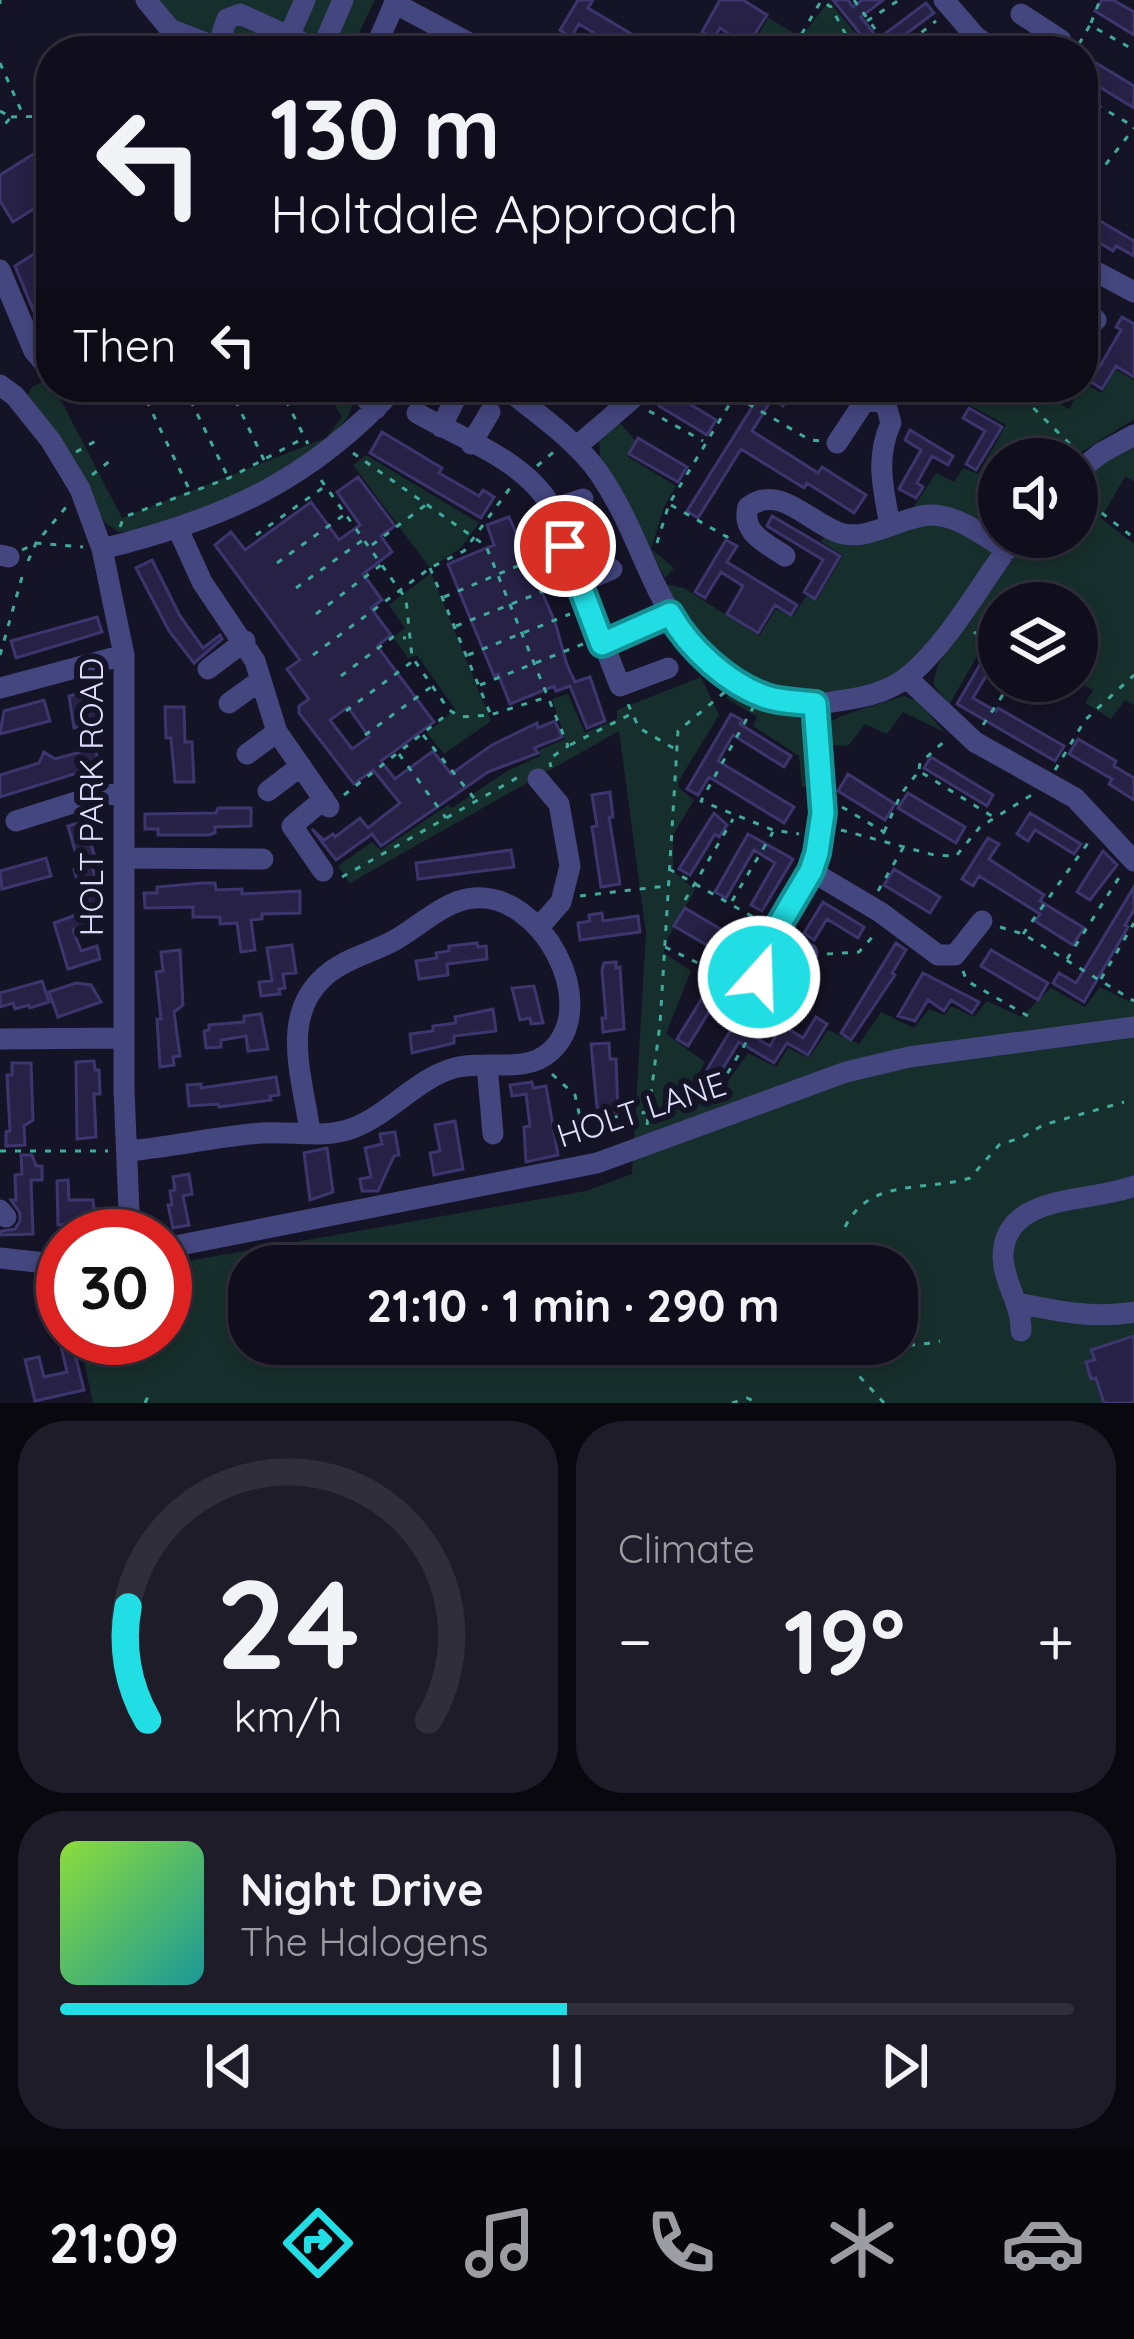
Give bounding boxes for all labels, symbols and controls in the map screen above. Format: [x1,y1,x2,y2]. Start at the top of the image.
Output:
text: 130 m [270,75,500,180]
icon: left [72,84,228,240]
text: Holtdale Approach [270,179,738,247]
icon: left [200,312,266,378]
text: Then [72,317,176,373]
map controls [978,438,1098,702]
button: sound [978,438,1098,558]
pin [514,495,616,597]
icon: arrive [532,513,598,579]
button: layers [978,582,1098,702]
street label: HOLT PARK ROAD [70,658,111,936]
position arrow [696,914,822,1040]
street label: HOLT LANE [551,1062,731,1156]
speed limit sign: 30 [36,1209,192,1365]
text: 21:10 · 1 min · 290 m [367,1277,779,1333]
text: Climate [618,1524,755,1573]
text: 24 [216,1544,360,1700]
text: 19° [784,1584,905,1697]
text: − [618,1599,652,1682]
text: + [1037,1599,1074,1682]
text: km/h [234,1689,342,1743]
text: Night Drive [240,1861,484,1917]
text: The Halogens [240,1917,489,1966]
icon: previous [196,2033,262,2099]
icon: pause [534,2033,600,2099]
icon: next [872,2033,938,2099]
icon: directions [276,2201,360,2285]
icon: music [458,2201,542,2285]
icon: phone [639,2201,723,2285]
icon: climate [820,2201,904,2285]
icon: car [1001,2201,1085,2285]
text: 21:09 [49,2209,179,2277]

